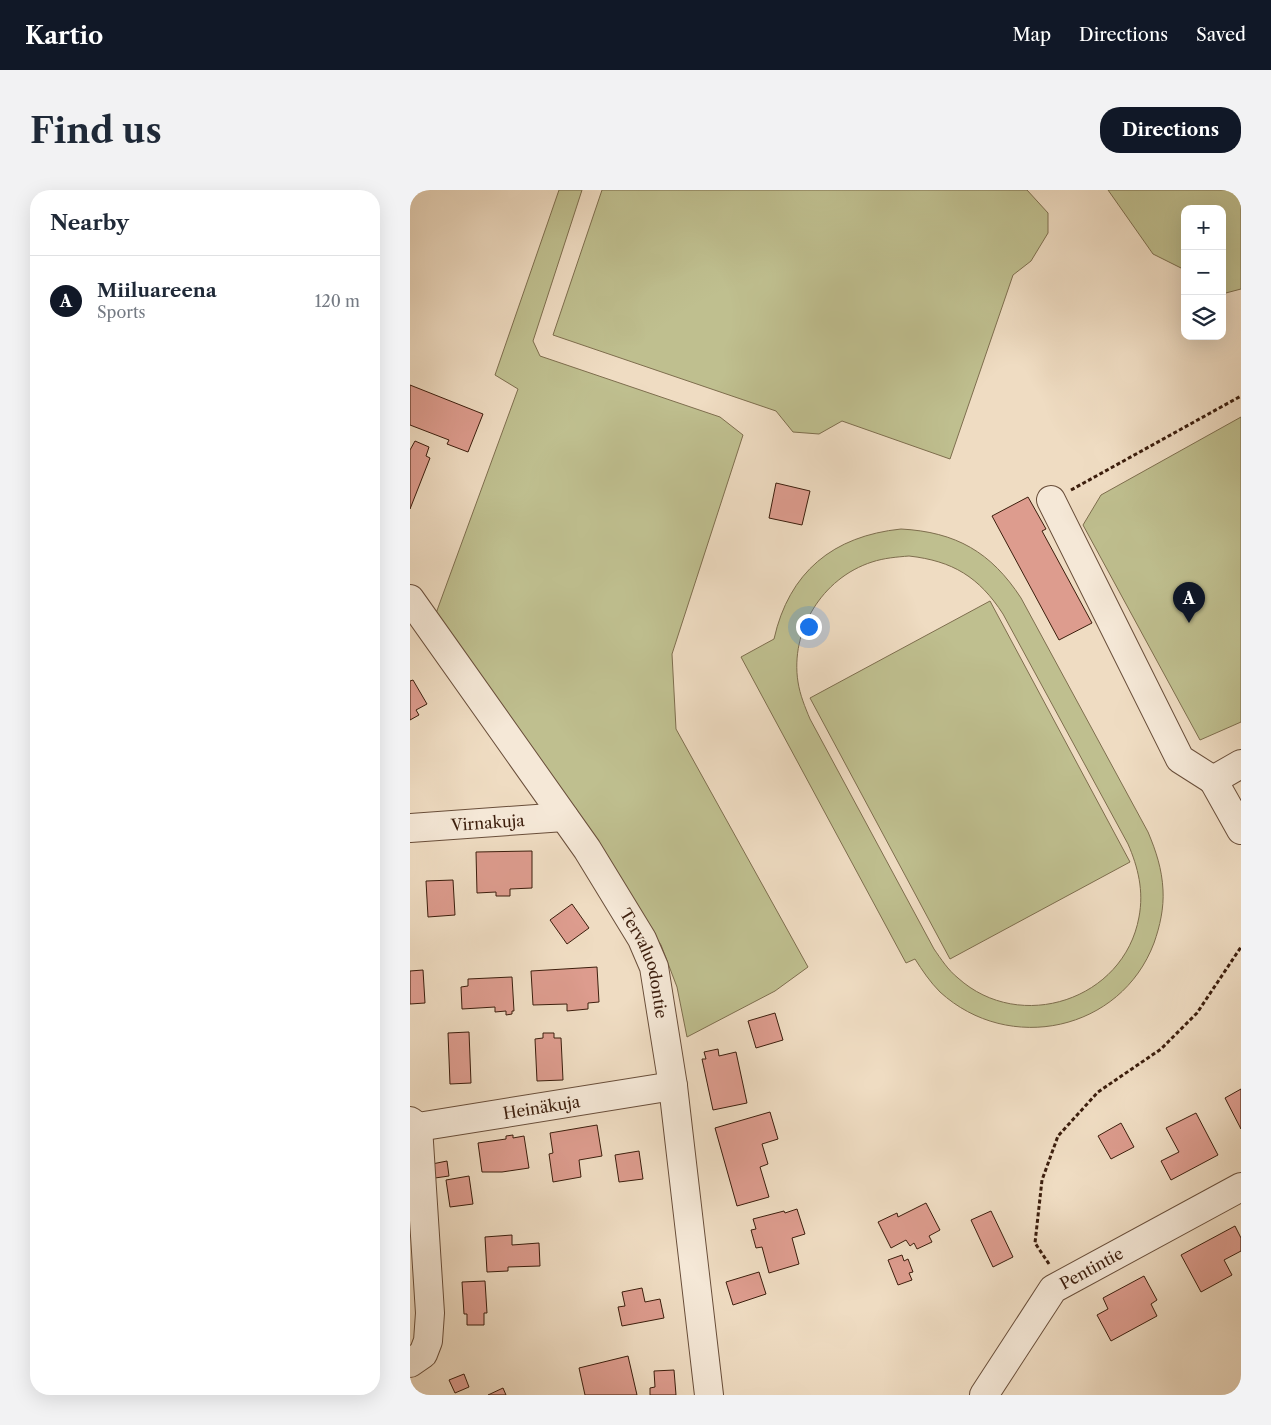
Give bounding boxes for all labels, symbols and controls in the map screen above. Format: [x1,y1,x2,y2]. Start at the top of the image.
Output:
text: Kartio [25,21,103,50]
text: Map [1012,24,1051,46]
text: Directions [1079,24,1168,46]
text: Saved [1196,24,1246,46]
button: Directions [1100,107,1241,153]
text: Find us [30,109,162,152]
map controls [1181,205,1226,340]
button: + [1181,205,1226,250]
text: Nearby [50,210,129,235]
button: − [1181,250,1226,295]
text: Miiluareena [97,279,217,302]
text: A [60,291,72,311]
text: 120 m [315,291,360,311]
button: layers [1181,295,1226,340]
text: Sports [97,302,146,322]
pin: A [1173,582,1205,623]
your location [796,614,822,640]
street label: Virnakuja [449,810,526,835]
street label: Tervaluodontie [616,905,672,1020]
street label: Heinäkuja [501,1091,582,1123]
street label: Pentintie [1056,1243,1126,1294]

